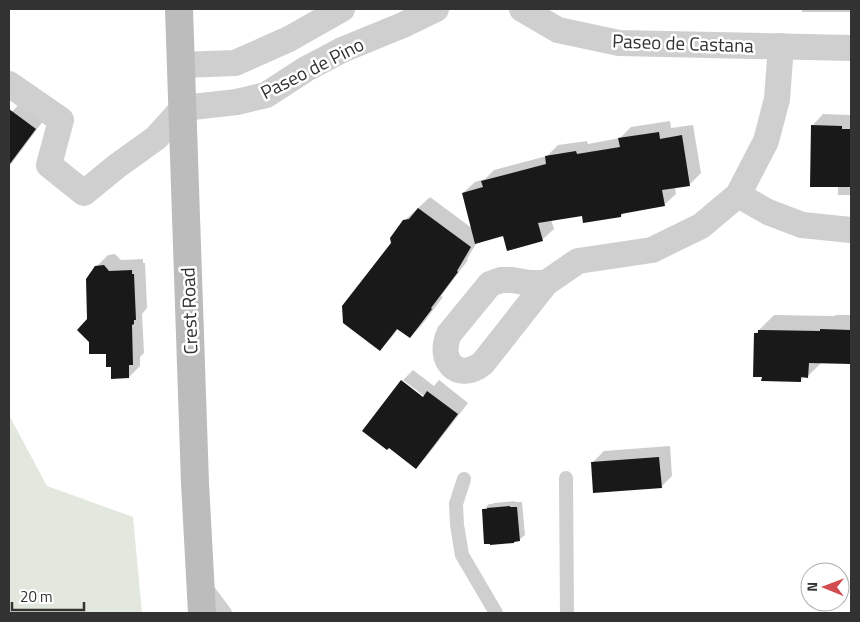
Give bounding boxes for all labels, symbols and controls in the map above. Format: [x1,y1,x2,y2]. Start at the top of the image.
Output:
street label: Paseo de Castana [612,26,755,59]
street label: Paseo de Pino [255,29,369,106]
street label: Crest Road [172,267,205,355]
north arrow [800,562,850,612]
scale bar [12,580,85,612]
text: N [801,582,822,592]
text: 20 m [20,585,53,608]

